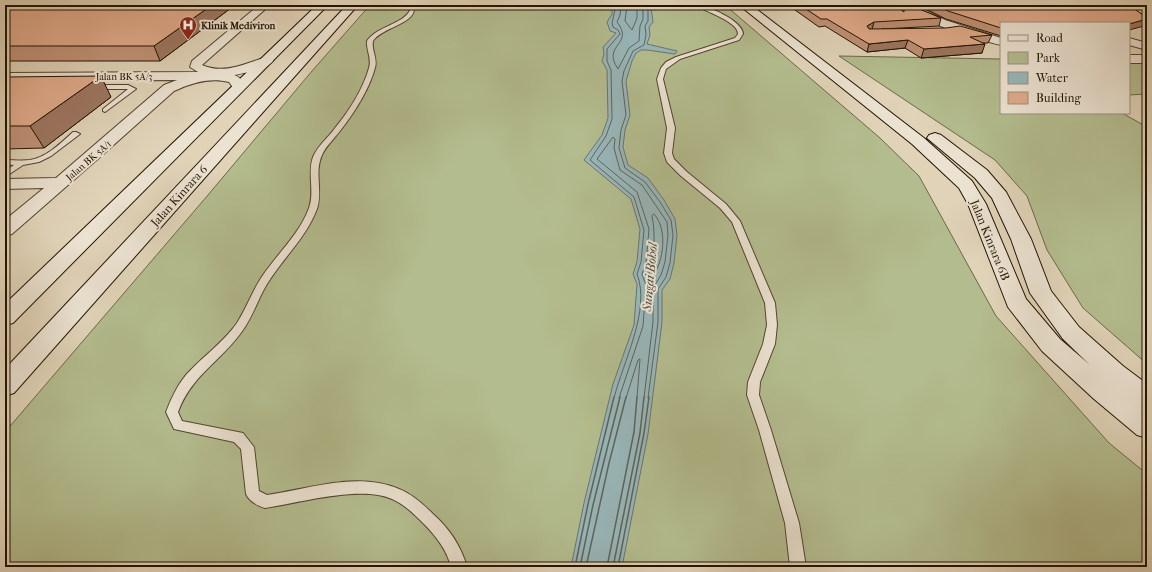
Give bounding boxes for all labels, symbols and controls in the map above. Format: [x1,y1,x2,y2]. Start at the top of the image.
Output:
hospital icon: Klinik Mediviron [178,15,198,40]
place label: Klinik Mediviron [201,20,275,32]
legend [1000,22,1130,114]
text: Road [1036,31,1063,45]
text: Park [1036,51,1061,65]
street label: Jalan BK 5A/3 [95,71,152,83]
text: Water [1035,71,1069,85]
text: Building [1036,91,1081,105]
street label: Jalan BK 5A/1 [63,138,114,184]
street label: Jalan Kinrara 6 [147,162,211,230]
street label: Jalan Kinrara 6B [967,197,1013,282]
water label: Sungai Bohol [639,240,660,313]

